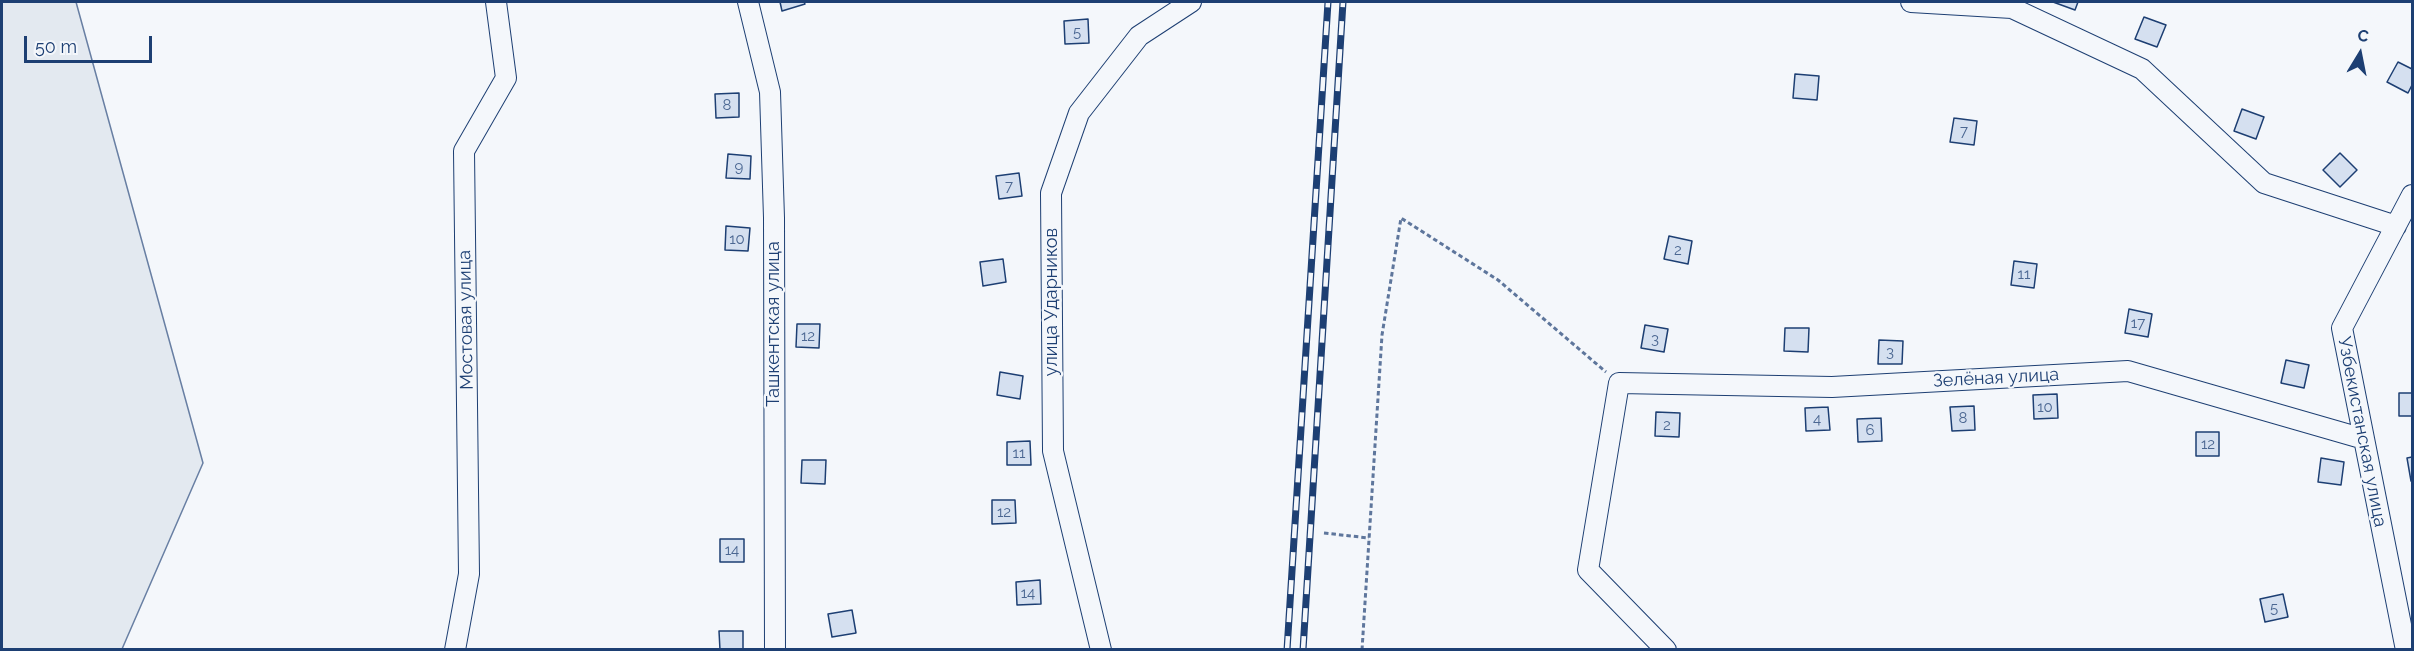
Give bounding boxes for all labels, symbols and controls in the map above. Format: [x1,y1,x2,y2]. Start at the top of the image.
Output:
house number: 5 [1073,23,1081,41]
scale bar [27,24,154,62]
north arrow [2330,24,2390,84]
text: С [2356,25,2370,46]
text: 50 m [35,36,77,57]
house number: 8 [723,96,731,114]
house number: 7 [1960,122,1968,140]
house number: 9 [735,158,743,176]
house number: 7 [1005,177,1013,195]
street label: улица Ударников [1041,228,1063,376]
house number: 10 [729,230,745,248]
street label: Ташкентская улица [763,241,785,407]
house number: 2 [1674,241,1682,259]
street label: Мостовая улица [454,250,478,390]
house number: 11 [2018,265,2030,283]
house number: 17 [2131,314,2145,332]
house number: 12 [801,327,815,345]
house number: 3 [1651,330,1659,348]
street label: Узбекистанская улица [2333,335,2391,529]
house number: 3 [1886,343,1894,361]
street label: Зелёная улица [1932,364,2060,392]
house number: 10 [2037,398,2053,416]
house number: 8 [1959,409,1967,427]
house number: 4 [1813,410,1821,428]
house number: 2 [1663,416,1671,434]
house number: 6 [1865,421,1875,439]
house number: 12 [2201,435,2215,453]
house number: 11 [1013,444,1025,462]
house number: 12 [997,503,1011,521]
house number: 14 [725,541,739,559]
house number: 14 [1021,584,1035,602]
house number: 5 [2270,599,2278,617]

